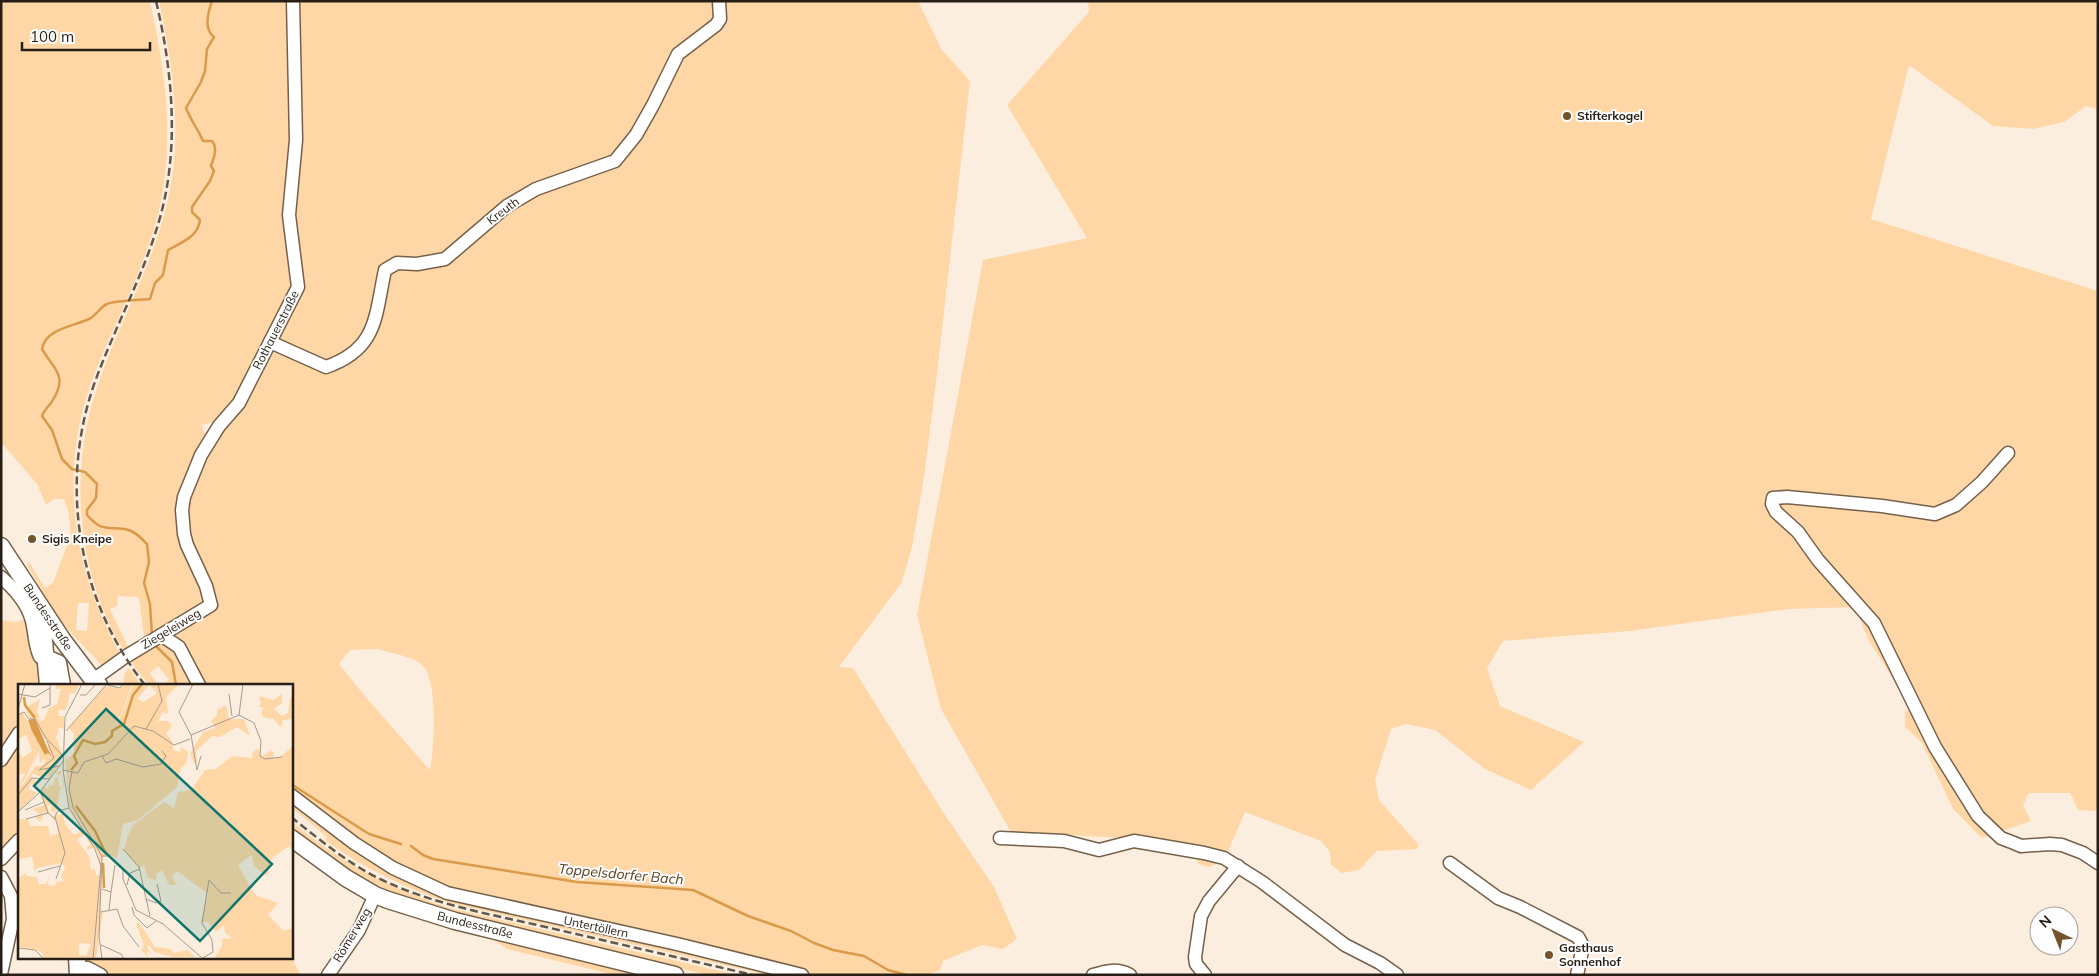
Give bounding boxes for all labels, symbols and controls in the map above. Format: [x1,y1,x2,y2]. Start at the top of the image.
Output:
scale bar [22,20,150,52]
text: 100 m [30,27,74,46]
place label: Stifterkogel [1577,108,1643,123]
marker: Stifterkogel [1561,110,1573,122]
street label: Kreuth [484,194,522,228]
street label: Rothauerstraße [249,288,302,372]
place label: Sigis Kneipe [42,531,112,546]
marker: Sigis Kneipe [26,533,38,545]
street label: Bundesstraße [21,580,76,653]
street label: Ziegeleiweg [138,605,203,652]
inset map [18,684,292,958]
water label: Toppelsdorfer Bach [558,860,684,888]
street label: Römerweg [329,905,374,965]
north arrow [2029,906,2079,956]
street label: Bundesstraße [436,908,515,941]
text: N [2035,911,2055,932]
street label: Untertöllern [562,912,630,941]
place label: Gasthaus Sonnenhof [1559,940,1621,969]
marker: Gasthaus Sonnenhof [1543,949,1555,961]

